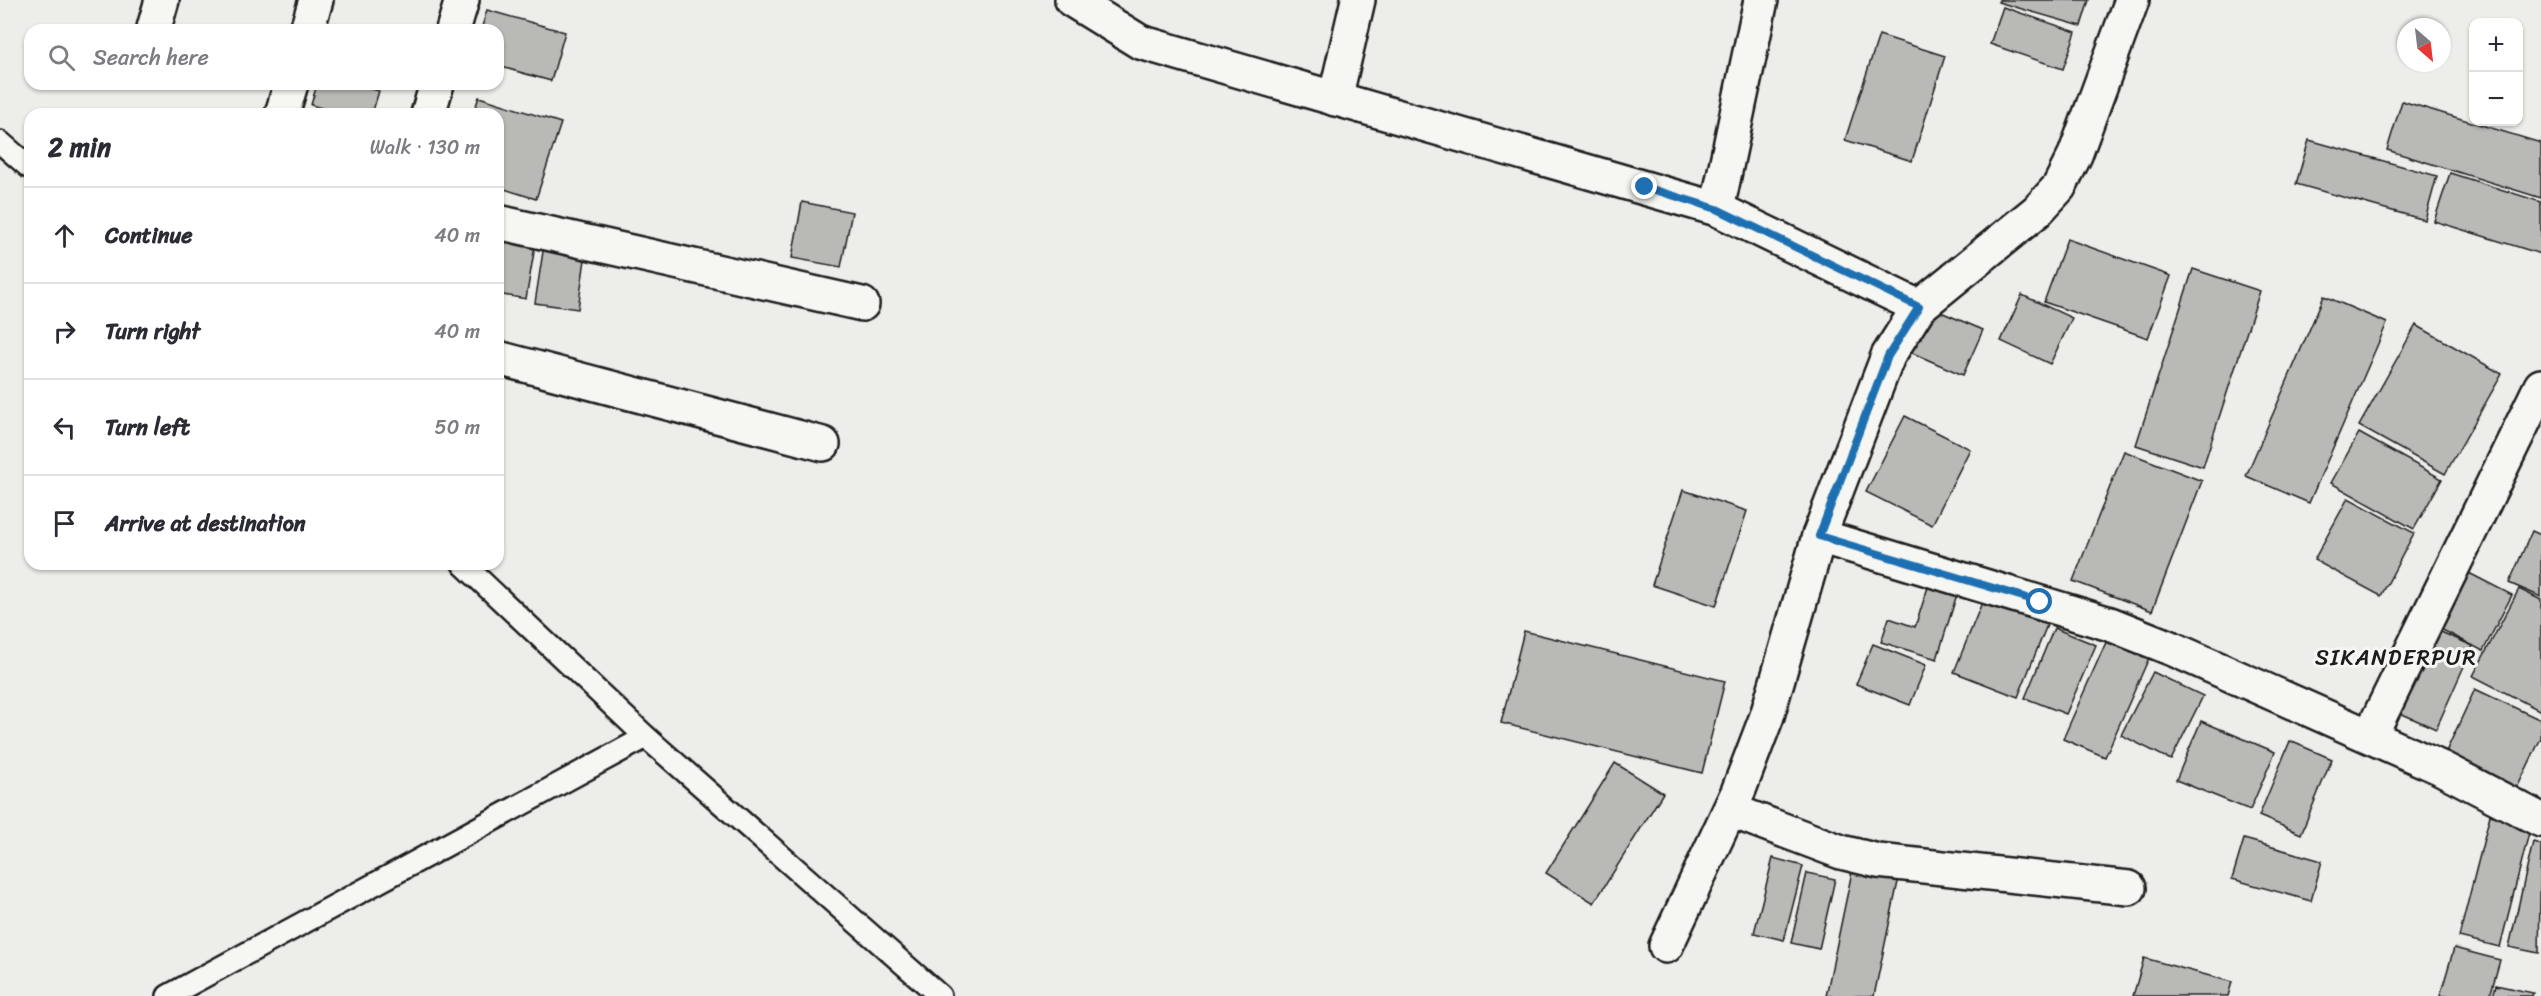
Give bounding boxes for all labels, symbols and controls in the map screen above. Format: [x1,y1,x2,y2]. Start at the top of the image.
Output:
north arrow [2397,18,2451,72]
map controls [2469,18,2523,126]
button: + [2469,18,2523,72]
search box [24,24,504,90]
text: Search here [93,38,209,77]
icon: search [45,41,78,74]
button: − [2469,72,2523,126]
text: 2 min [48,124,111,170]
text: Walk · 130 m [370,130,480,165]
route end [1631,173,1657,199]
text: Continue [105,216,193,255]
text: 40 m [434,218,480,253]
icon: ahead [48,219,81,252]
text: Turn right [105,312,200,351]
text: 40 m [434,314,480,349]
icon: right [48,315,81,348]
text: Turn left [105,408,190,447]
text: 50 m [435,410,480,445]
icon: left [48,411,81,444]
text: Arrive at destination [105,504,306,543]
icon: arrive [48,507,81,540]
route start [2026,588,2052,614]
district label: SIKANDERPUR [2315,638,2477,677]

